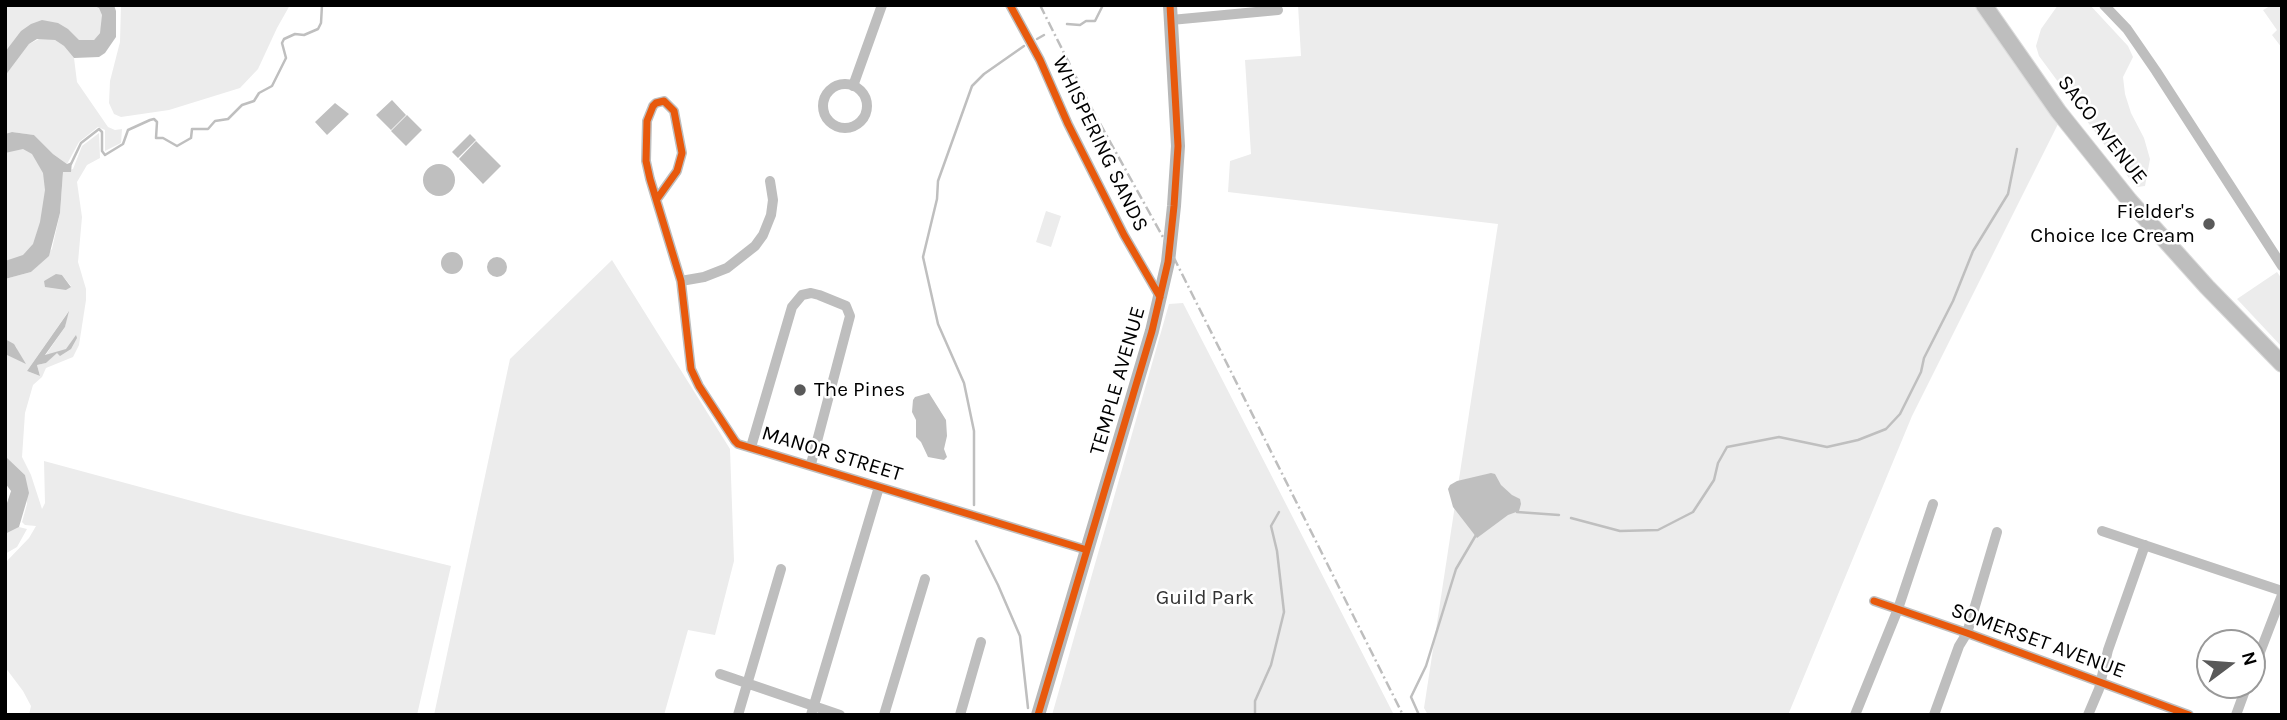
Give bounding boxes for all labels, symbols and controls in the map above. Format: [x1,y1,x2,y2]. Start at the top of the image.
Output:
street label: WHISPERING SANDS [1047,52,1153,236]
street label: SACO AVENUE [2052,71,2152,189]
place label: Fielder's Choice Ice Cream [2030,199,2195,249]
marker: Fielder's Choice Ice Cream [2201,216,2217,232]
street label: TEMPLE AVENUE [1085,304,1151,458]
place label: The Pines [814,377,905,403]
marker: The Pines [792,382,808,398]
street label: MANOR STREET [759,421,905,487]
park label: Guild Park [1156,585,1254,611]
street label: SOMERSET AVENUE [1947,598,2129,684]
north arrow [2196,629,2266,699]
text: N [2237,649,2262,668]

